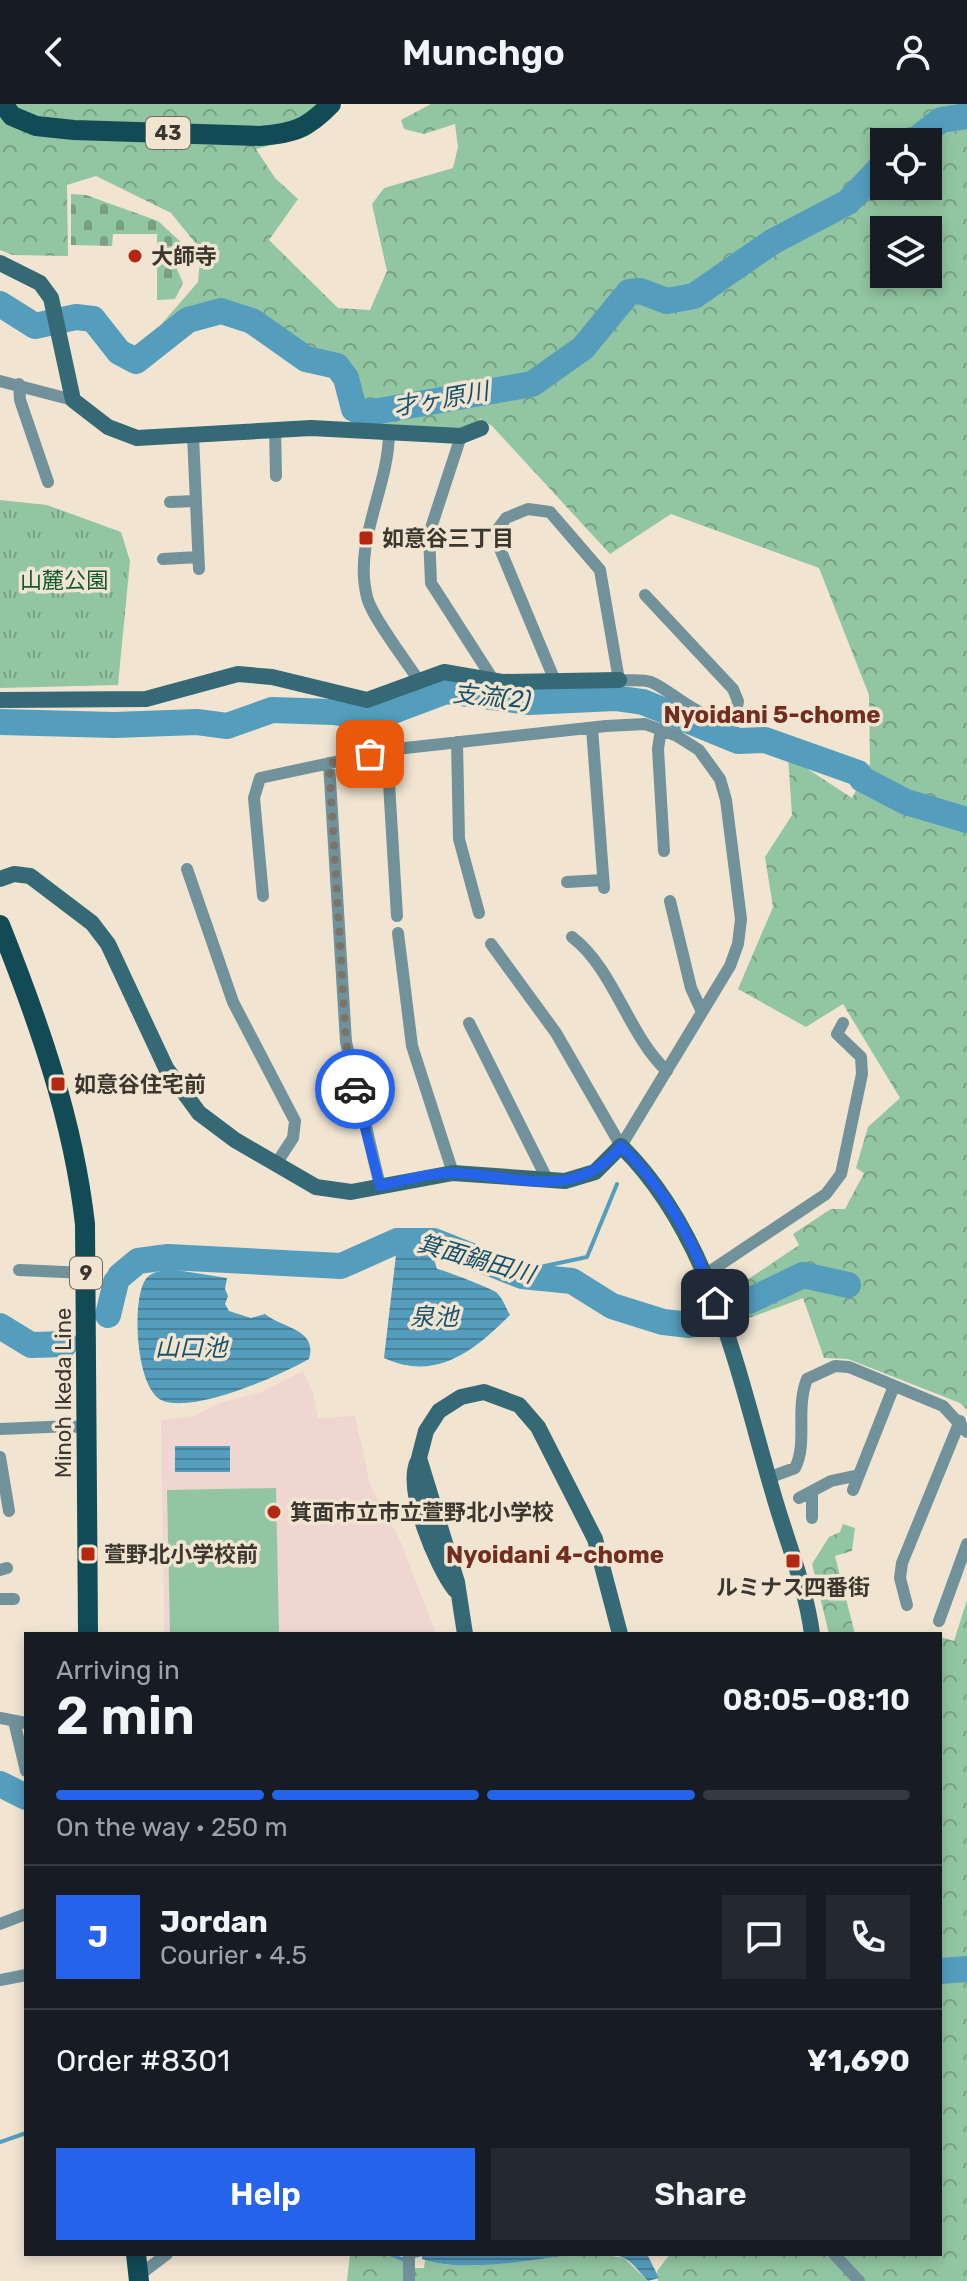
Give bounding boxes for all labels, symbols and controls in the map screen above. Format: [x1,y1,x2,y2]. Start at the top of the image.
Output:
icon: back [32,30,76,74]
icon: person [891,30,935,74]
text: Munchgo [402,31,565,74]
road number: 43 [146,117,190,149]
map controls [870,128,942,288]
button: locate [870,128,942,200]
button: layers [870,216,942,288]
place label: 大師寺 [151,243,217,270]
marker: 大師寺 [126,247,144,265]
water label: 才ヶ原川 [391,376,494,421]
place label: 如意谷三丁目 [382,525,514,552]
marker: 如意谷三丁目 [357,529,375,547]
park label: 山麓公園 [20,567,108,594]
water label: 支流(2) [452,680,532,714]
district label: Nyoidani 5-chome [664,701,880,729]
pin [336,720,404,788]
icon: bag [348,732,392,776]
courier [315,1049,395,1129]
icon: car [333,1067,377,1111]
place label: 如意谷住宅前 [74,1071,206,1098]
marker: 如意谷住宅前 [49,1075,67,1093]
water label: 箕面鍋田川 [414,1229,540,1290]
road number: 9 [70,1257,102,1289]
pin [681,1269,749,1337]
icon: home [693,1281,737,1325]
water label: 泉池 [410,1303,460,1331]
street label: Minoh Ikeda Line [50,1308,77,1478]
water label: 山口池 [155,1334,229,1362]
place label: 箕面市立市立萱野北小学校 [290,1499,554,1526]
marker: 箕面市立市立萱野北小学校 [265,1503,283,1521]
place label: 萱野北小学校前 [104,1541,258,1568]
district label: Nyoidani 4-chome [446,1541,664,1569]
marker: 萱野北小学校前 [79,1545,97,1563]
marker: ルミナス四番街 [784,1552,802,1570]
place label: ルミナス四番街 [716,1574,870,1601]
text: Arriving in [56,1655,180,1686]
text: 08:05–08:10 [723,1682,910,1718]
text: 2 min [56,1685,195,1747]
text: On the way · 250 m [56,1812,288,1843]
button: chat [722,1895,806,1979]
button: phone [826,1895,910,1979]
text: Jordan [160,1904,268,1940]
text: J [88,1919,108,1955]
text: Courier · 4.5 [160,1940,307,1971]
text: Order #8301 [56,2043,230,2079]
text: ¥1,690 [807,2043,910,2079]
button: Help [56,2148,475,2240]
button: Share [491,2148,910,2240]

